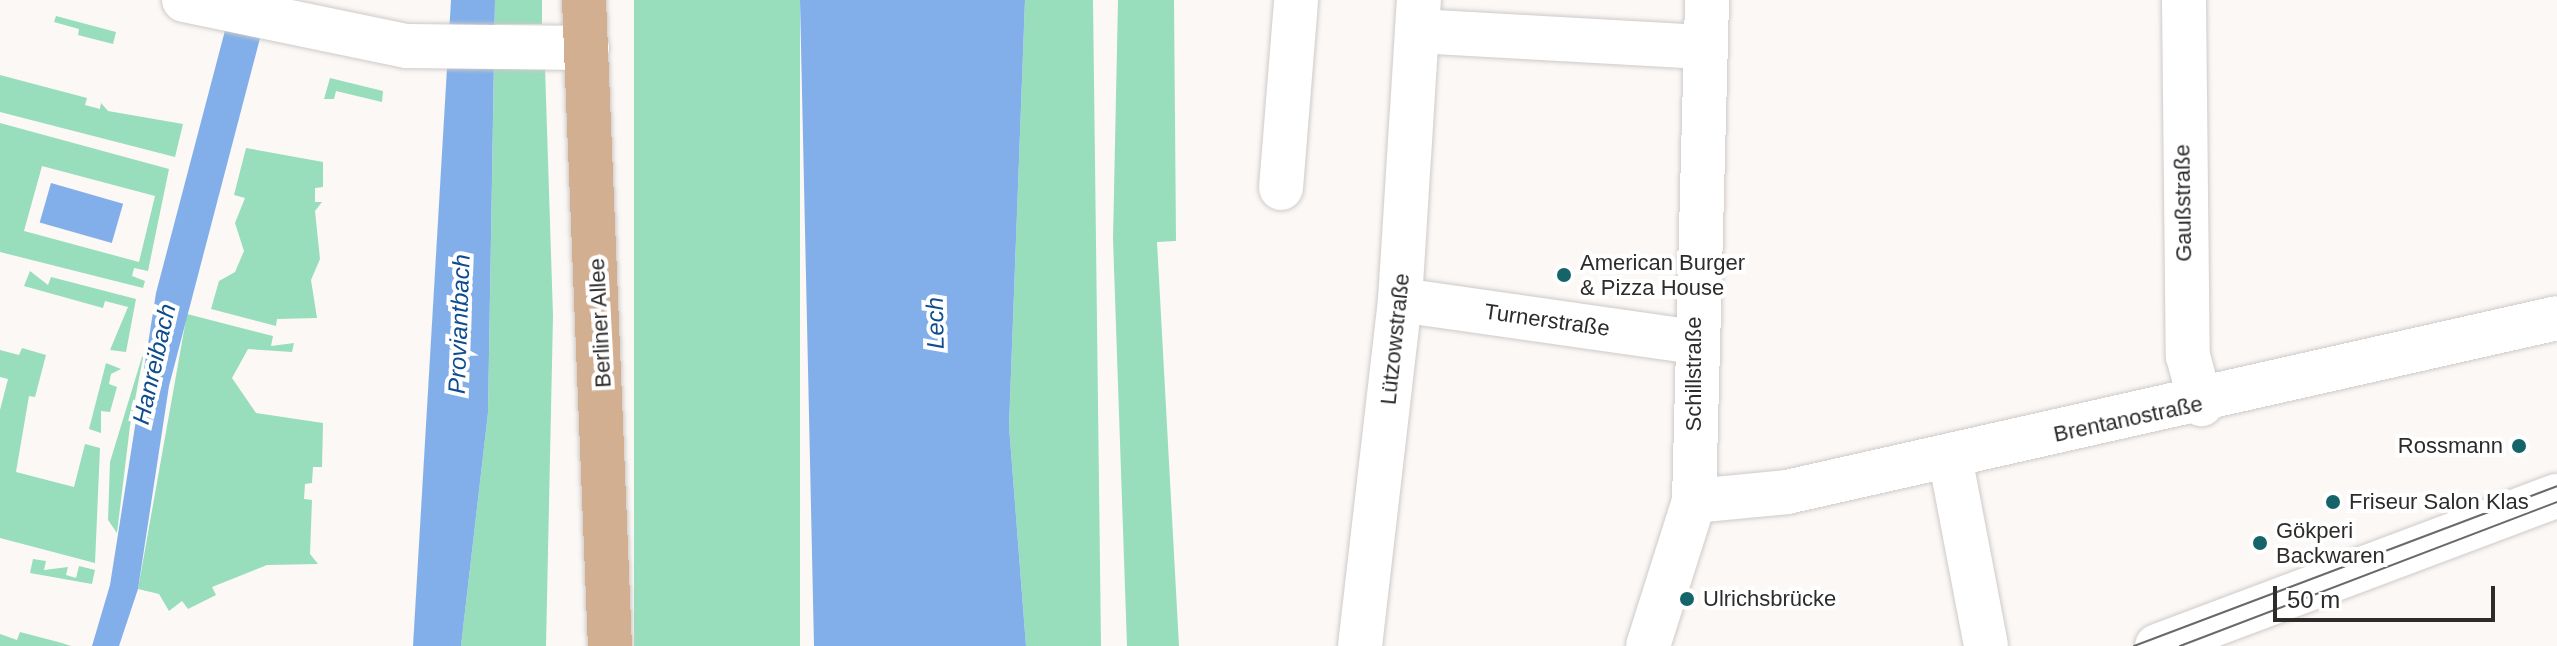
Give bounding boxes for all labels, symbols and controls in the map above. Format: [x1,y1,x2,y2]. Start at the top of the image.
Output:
street label: Gaußstraße [2169,144,2197,262]
place label: American Burger & Pizza House [1580,249,1745,300]
water label: Proviantbach [442,253,476,395]
street label: Berliner Allee [583,257,617,389]
marker: American Burger & Pizza House [1555,266,1573,284]
street label: Lützowstraße [1375,272,1415,406]
water label: Lech [920,297,950,349]
street label: Turnerstraße [1483,298,1611,342]
water label: Hanreibach [126,301,182,427]
street label: Schillstraße [1681,317,1707,431]
street label: Brentanostraße [2051,390,2205,448]
place label: Rossmann [2398,433,2503,459]
marker: Rossmann [2510,437,2528,455]
place label: Friseur Salon Klas [2349,489,2529,515]
marker: Friseur Salon Klas [2324,493,2342,511]
place label: Gökperi Backwaren [2276,517,2385,568]
marker: Gökperi Backwaren [2251,534,2269,552]
scale bar [2277,570,2499,620]
place label: Ulrichsbrücke [1703,586,1836,612]
text: 50 m [2287,586,2340,613]
marker: Ulrichsbrücke [1678,590,1696,608]

